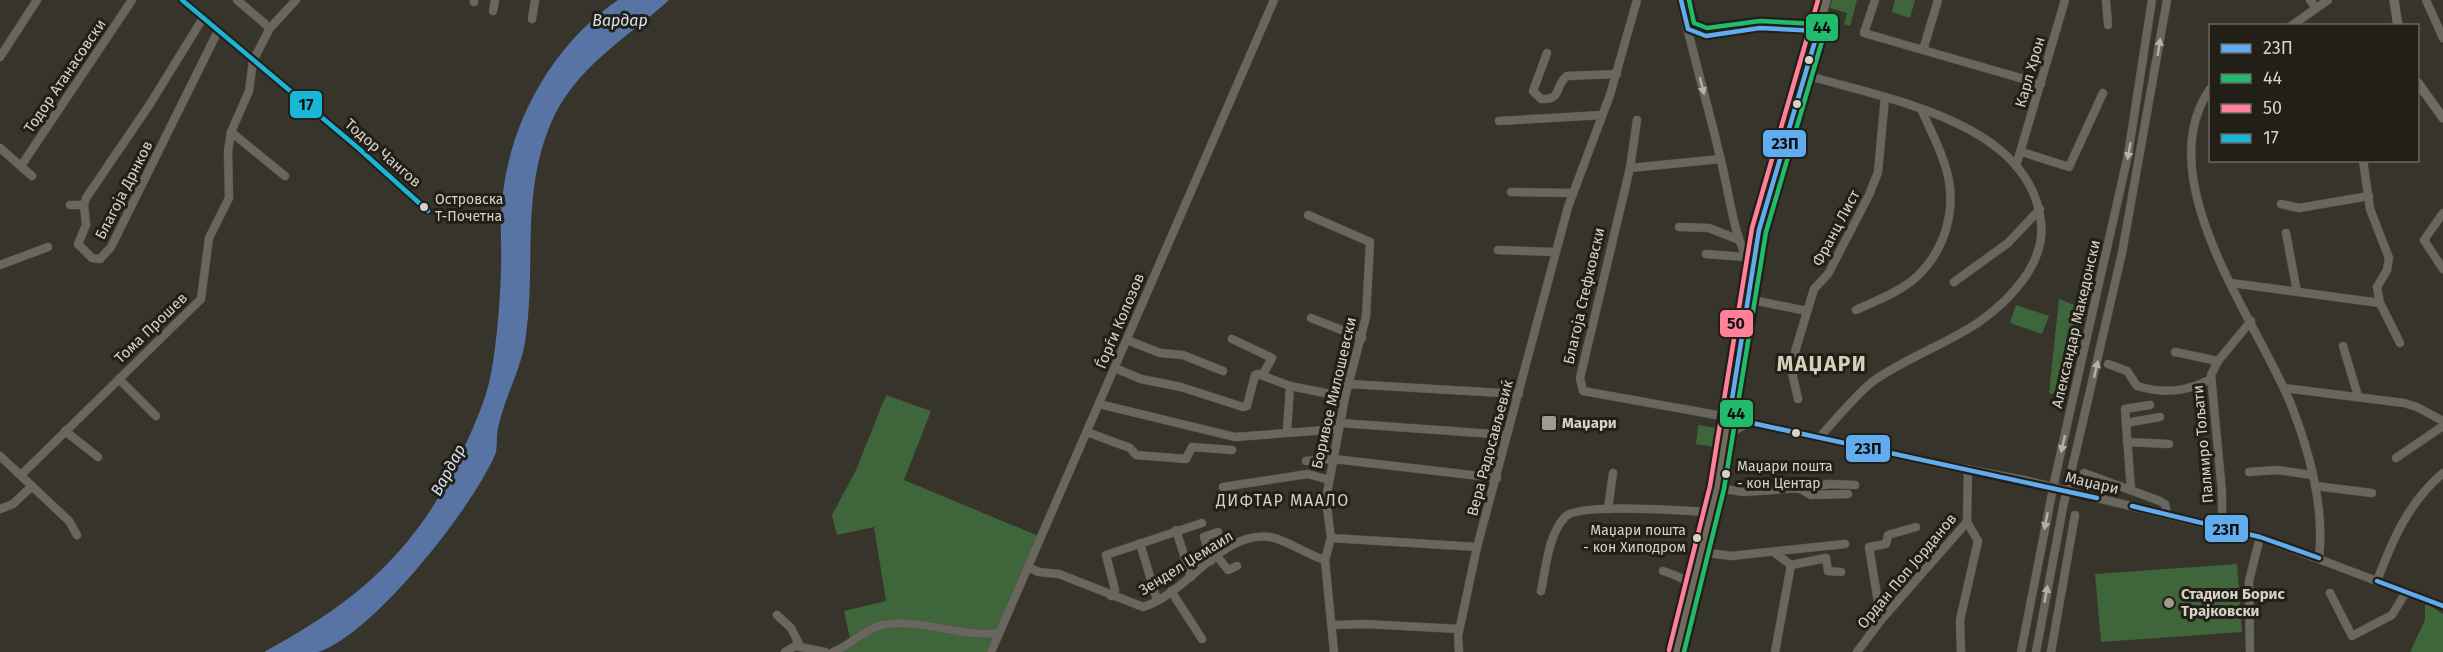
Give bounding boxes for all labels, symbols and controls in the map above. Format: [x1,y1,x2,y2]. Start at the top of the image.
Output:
water label: Вардар [592,11,648,30]
line badge: 44 [1805,13,1839,42]
street label: Тодор Атанасовски [20,16,110,136]
text: 44 [1813,18,1831,37]
legend [2209,24,2419,162]
street label: Карл Хрон [2011,34,2049,110]
text: 23П [2263,37,2293,59]
one-way arrow [2155,38,2164,57]
unlabelled marker [1803,54,1815,66]
text: 44 [2263,67,2283,89]
one-way arrow [1698,77,1708,95]
line badge: 17 [289,90,323,119]
text: 17 [299,95,314,114]
text: 50 [2263,97,2282,119]
unlabelled marker [1791,98,1803,110]
street label: Тодор Чангов [341,115,425,191]
text: 17 [2263,127,2279,149]
line badge: 23П [1762,129,1807,158]
text: 23П [1771,134,1799,153]
street label: Благоја Дрнков [91,138,157,242]
one-way arrow [2124,142,2133,161]
street label: Франц Лист [1808,187,1864,269]
place label: Островска Т-Почетна [435,191,503,225]
marker: Островска Т-Почетна [418,201,430,213]
street label: Благоја Стефковски [1560,226,1608,366]
street label: Александар Македонски [2048,238,2104,410]
street label: Ѓорѓи Колозов [1092,270,1148,372]
street label: Тома Прошев [111,289,191,367]
line badge: 50 [1719,309,1754,338]
text: 50 [1727,314,1745,333]
street label: Боривое Милошевски [1308,315,1360,471]
district label: МАЏАРИ [1777,351,1867,377]
one-way arrow [2092,359,2102,378]
street label: Вера Радосављевиќ [1463,378,1517,518]
street label: Палмиро Тољати [2189,384,2217,504]
line badge: 44 [1719,399,1754,428]
text: 44 [1727,404,1745,423]
marker: Маџари [1540,414,1558,432]
place label: Маџари [1562,414,1617,432]
unlabelled marker [1790,427,1802,439]
line badge: 23П [1845,434,1891,463]
one-way arrow [2057,435,2067,453]
text: 23П [1854,439,1882,458]
water label: Вардар [427,441,469,499]
place label: Маџари пошта - кон Центар [1737,458,1833,492]
marker: Маџари пошта - кон Центар [1720,468,1732,480]
street label: Маџари [2063,468,2121,498]
district label: ДИФТАР МААЛО [1215,491,1350,510]
street label: Ордан Поп Јорданов [1854,510,1960,632]
one-way arrow [2041,512,2050,531]
line badge: 23П [2204,514,2249,543]
text: 23П [2212,520,2240,539]
place label: Маџари пошта - кон Хиподром [1583,522,1686,556]
street label: Зендел Џемаил [1135,527,1237,599]
marker: Маџари пошта - кон Хиподром [1691,532,1703,544]
one-way arrow [2042,585,2051,604]
place label: Стадион Борис Трајковски [2181,585,2285,620]
marker: Стадион Борис Трајковски [2162,596,2176,610]

